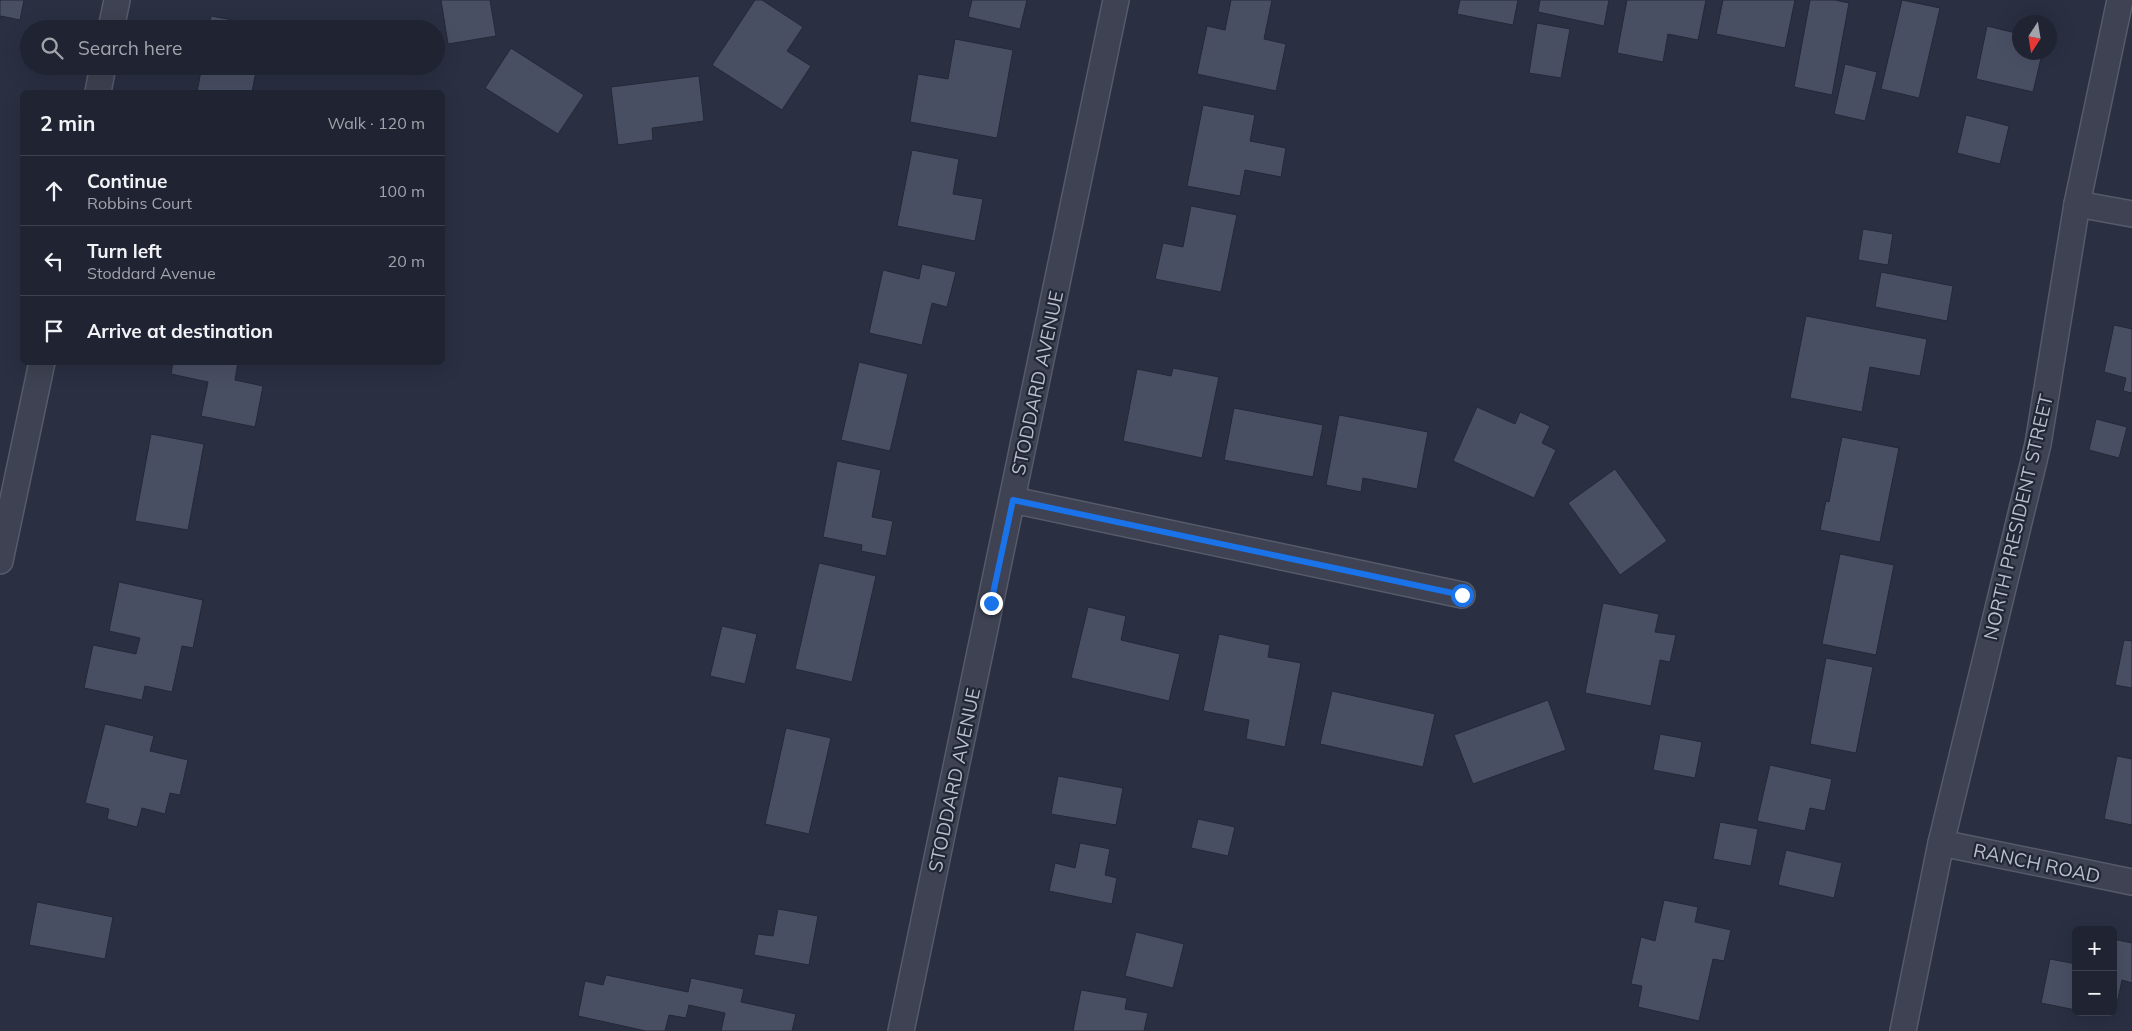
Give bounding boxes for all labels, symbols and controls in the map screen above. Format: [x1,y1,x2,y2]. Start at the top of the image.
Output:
north arrow [2012,15,2057,60]
search box [20,20,445,75]
icon: search [38,34,66,62]
text: Search here [78,36,182,60]
text: 2 min [40,110,95,136]
text: Walk · 120 m [327,113,425,133]
text: Continue [87,169,167,193]
icon: ahead [40,177,68,205]
text: 100 m [378,181,425,201]
text: Robbins Court [87,193,192,213]
text: Turn left [87,239,162,263]
icon: left [40,247,68,275]
text: 20 m [388,251,425,271]
text: Stoddard Avenue [87,263,216,283]
street label: STODDARD AVENUE [1006,289,1068,477]
icon: arrive [40,317,68,345]
text: Arrive at destination [87,319,273,343]
street label: NORTH PRESIDENT STREET [1978,391,2058,642]
route start [1451,584,1474,607]
route end [980,592,1003,615]
street label: STODDARD AVENUE [923,686,985,874]
street label: RANCH ROAD [1971,838,2103,888]
map controls [2072,926,2117,1016]
button: + [2072,926,2117,971]
button: − [2072,971,2117,1016]

